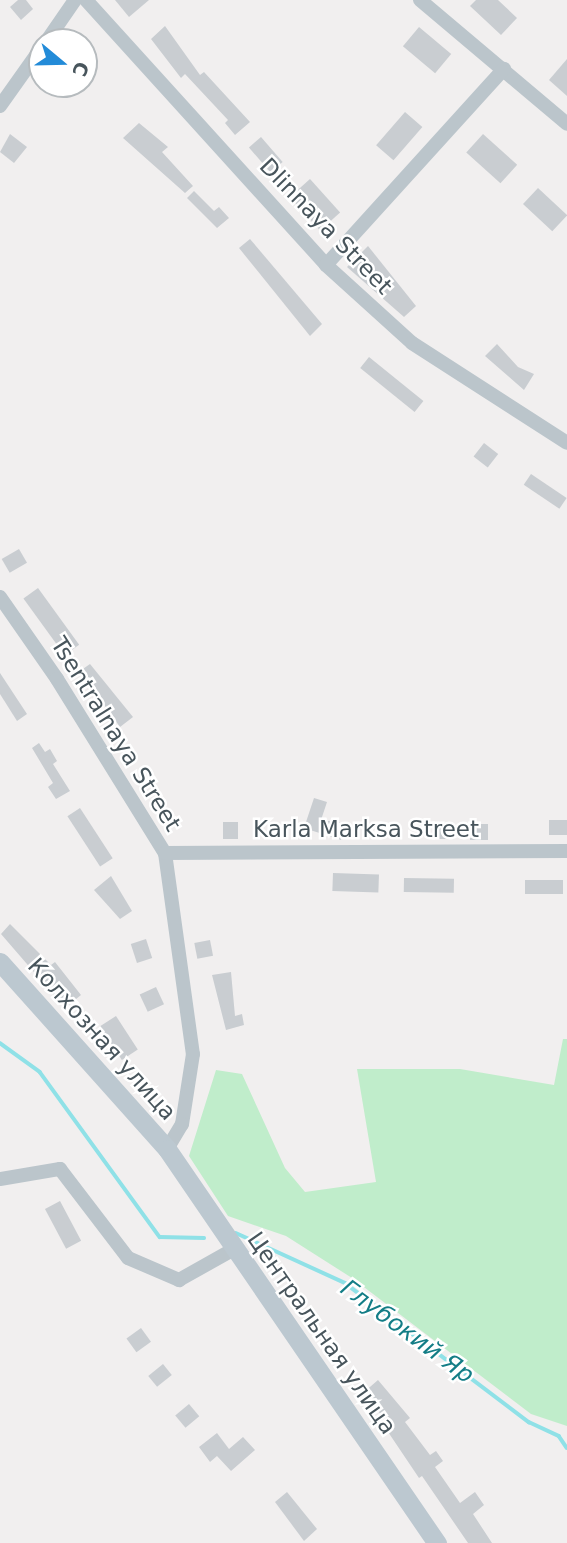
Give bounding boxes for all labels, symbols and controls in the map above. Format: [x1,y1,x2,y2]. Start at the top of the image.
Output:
north arrow [28,28,98,98]
text: С [68,59,94,79]
street label: Dlinnaya Street [254,152,398,300]
street label: Tsentralnaya Street [45,632,187,836]
street label: Karla Marksa Street [253,815,479,843]
street label: Колхозная улица [22,952,182,1126]
street label: Центральная улица [242,1227,402,1439]
water label: Глубокий Яр [335,1274,479,1390]

